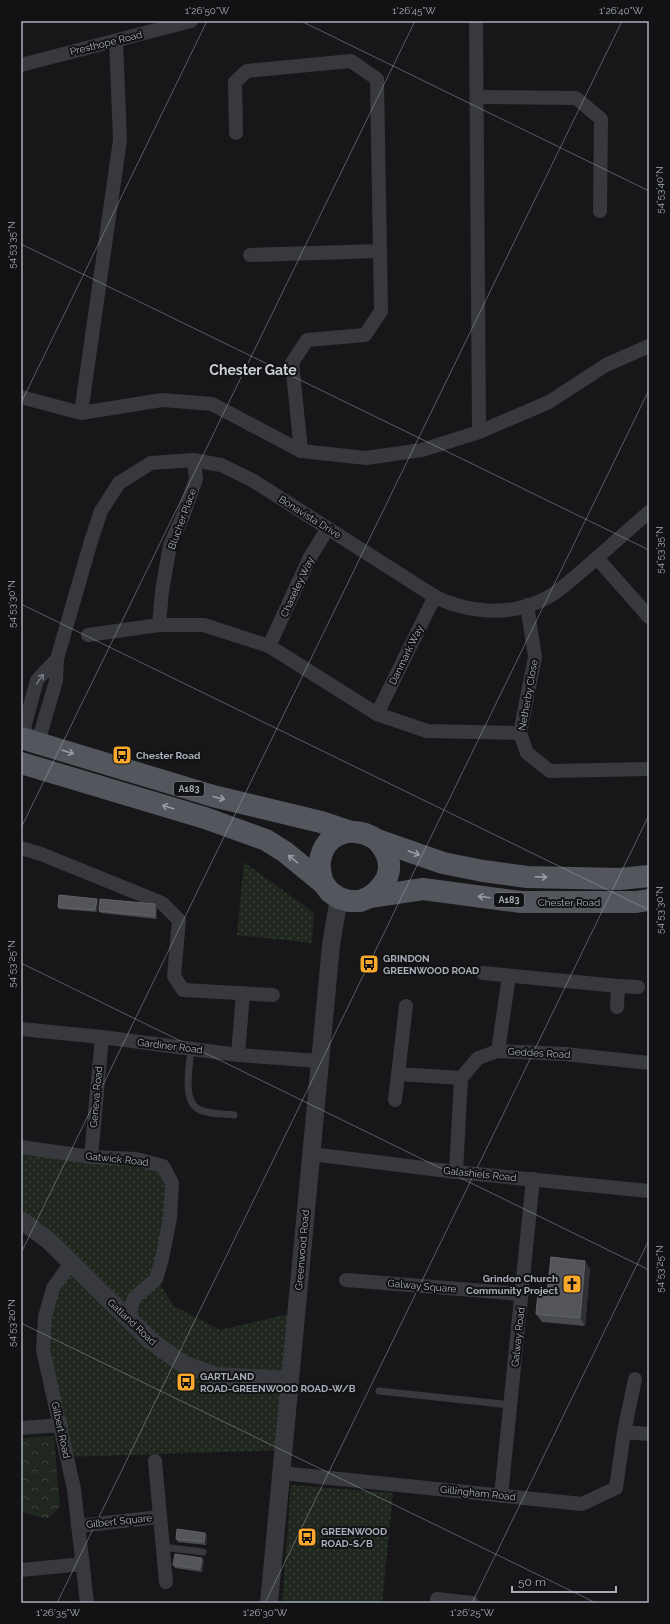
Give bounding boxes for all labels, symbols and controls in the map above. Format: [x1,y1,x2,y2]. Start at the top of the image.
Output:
text: 1°26'50"W [185,5,230,16]
text: 1°26'45"W [392,5,436,16]
text: 1°26'40"W [599,5,644,16]
street label: Presthope Road [69,29,143,57]
text: 54°53'40"N [654,166,665,214]
text: 54°53'35"N [6,221,17,269]
district label: Chester Gate [209,362,297,378]
street label: Blucher Place [166,487,198,551]
street label: Bonavista Drive [277,493,343,541]
text: 54°53'35"N [654,526,665,574]
street label: Chaseley Way [278,555,316,619]
text: 54°53'30"N [6,580,17,628]
street label: Danmark Way [387,623,425,686]
street label: Netherby Close [516,659,540,731]
one-way arrow [36,673,44,684]
bus stop icon: Chester Road [111,744,133,766]
one-way arrow [61,749,74,756]
place label: Chester Road [136,750,201,761]
road number: A183 [174,782,204,796]
one-way arrow [212,794,225,802]
one-way arrow [161,803,174,810]
one-way arrow [407,850,420,857]
one-way arrow [288,854,299,863]
one-way arrow [534,873,547,881]
text: 54°53'30"N [654,886,665,934]
one-way arrow [478,893,491,901]
road number: A183 [494,893,524,907]
street label: Chester Road [538,897,600,908]
text: 54°53'25"N [6,940,17,988]
bus stop icon: GRINDON GREENWOOD ROAD [358,953,380,975]
place label: GRINDON GREENWOOD ROAD [383,953,479,976]
street label: Gardiner Road [137,1037,203,1055]
street label: Geddes Road [507,1046,571,1060]
street label: Geneva Road [88,1066,104,1128]
street label: Gatwick Road [85,1150,149,1168]
street label: Galashiels Road [443,1165,517,1183]
street label: Greenwood Road [293,1209,311,1291]
text: 54°53'25"N [654,1245,665,1293]
place label: Grindon Church Community Project [466,1273,558,1296]
church icon: Grindon Church Community Project [561,1273,583,1295]
street label: Galway Square [387,1278,457,1294]
street label: Gatland Road [105,1297,159,1347]
text: 54°53'20"N [6,1299,17,1347]
street label: Galway Road [509,1307,527,1367]
bus stop icon: GARTLAND ROAD-GREENWOOD ROAD-W/B [175,1371,197,1393]
place label: GARTLAND ROAD-GREENWOOD ROAD-W/B [200,1371,356,1394]
street label: Gilbert Road [50,1401,72,1459]
street label: Gillingham Road [440,1484,516,1502]
street label: Gilbert Square [85,1512,153,1530]
bus stop icon: GREENWOOD ROAD-S/B [296,1526,318,1548]
place label: GREENWOOD ROAD-S/B [321,1526,387,1549]
scale bar [512,1568,616,1594]
text: 50 m [518,1575,546,1589]
text: 1°26'35"W [36,1607,81,1618]
text: 1°26'30"W [243,1607,288,1618]
text: 1°26'25"W [450,1607,495,1618]

